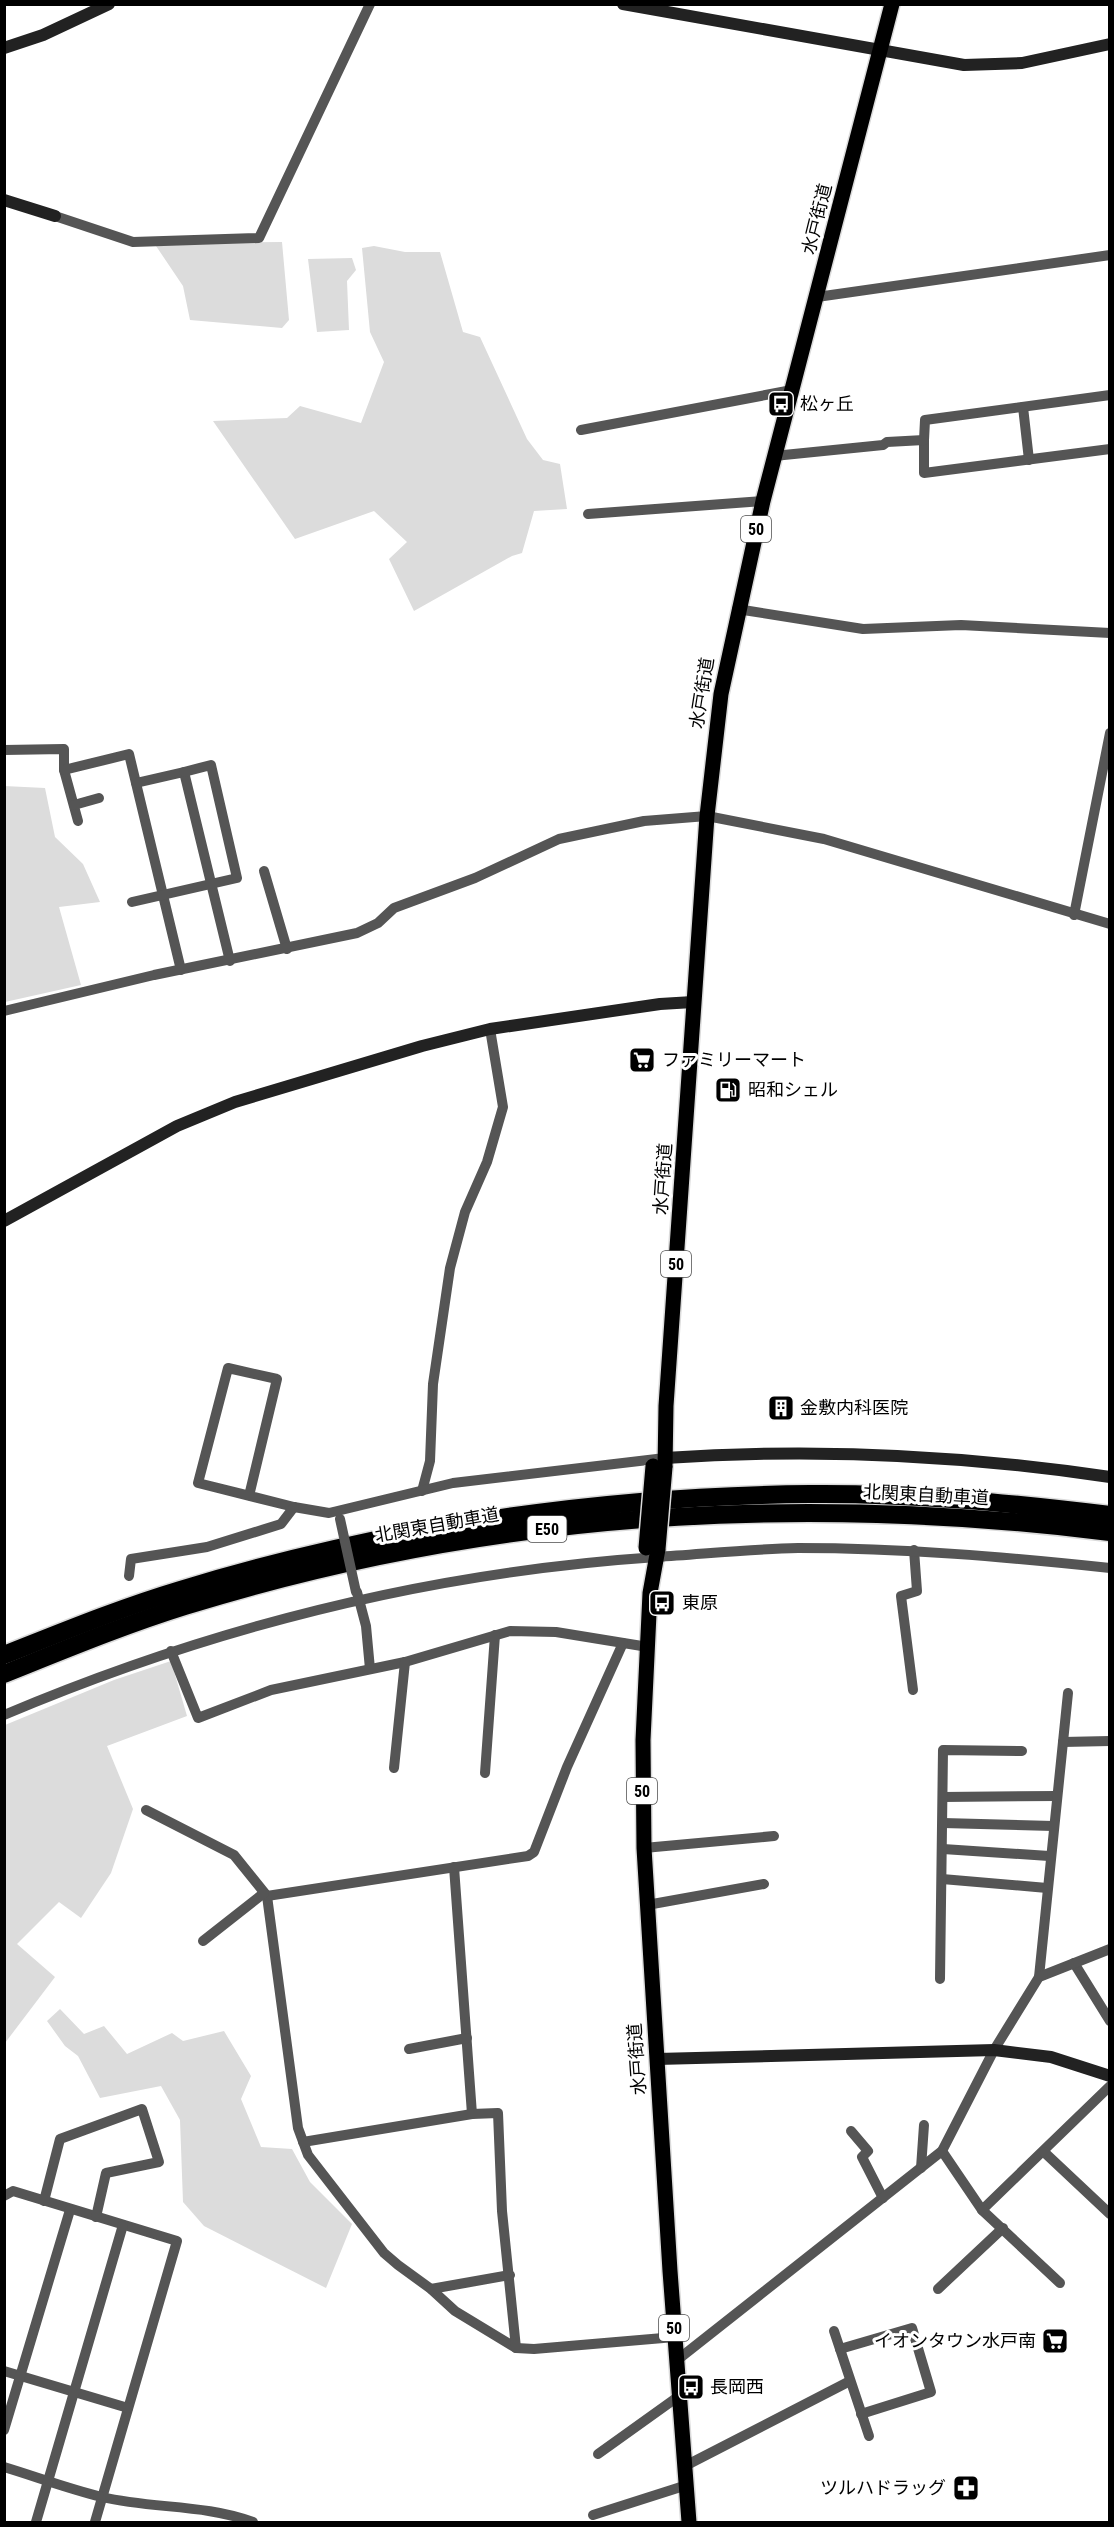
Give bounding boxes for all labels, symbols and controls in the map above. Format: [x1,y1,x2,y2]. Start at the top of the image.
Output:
street label: 水戸街道 [798,181,835,256]
bus stop icon: 松ヶ丘 [766,389,796,419]
place label: 松ヶ丘 [800,393,854,414]
road number: 50 [741,516,771,542]
street label: 水戸街道 [686,656,718,730]
supermarket icon: ファミリーマート [627,1045,657,1075]
place label: ファミリーマート [662,1049,806,1070]
fuel station icon: 昭和シェル [713,1075,743,1105]
place label: 昭和シェル [748,1079,838,1100]
street label: 水戸街道 [650,1142,675,1216]
road number: 50 [661,1251,691,1277]
building icon: 金敷内科医院 [766,1393,796,1423]
place label: 金敷内科医院 [800,1397,908,1418]
street label: 北関東自動車道 [863,1481,989,1508]
street label: 北関東自動車道 [373,1503,501,1546]
road number: E50 [528,1516,566,1542]
bus stop icon: 東原 [647,1588,677,1618]
place label: 東原 [682,1592,718,1613]
road number: 50 [627,1778,657,1804]
street label: 水戸街道 [624,2022,649,2096]
road number: 50 [659,2315,689,2341]
supermarket icon: イオンタウン水戸南 [1040,2326,1070,2356]
place label: イオンタウン水戸南 [874,2330,1036,2351]
bus stop icon: 長岡西 [676,2372,706,2402]
place label: 長岡西 [710,2376,764,2397]
pharmacy icon: ツルハドラッグ [951,2473,981,2503]
place label: ツルハドラッグ [820,2477,946,2498]

